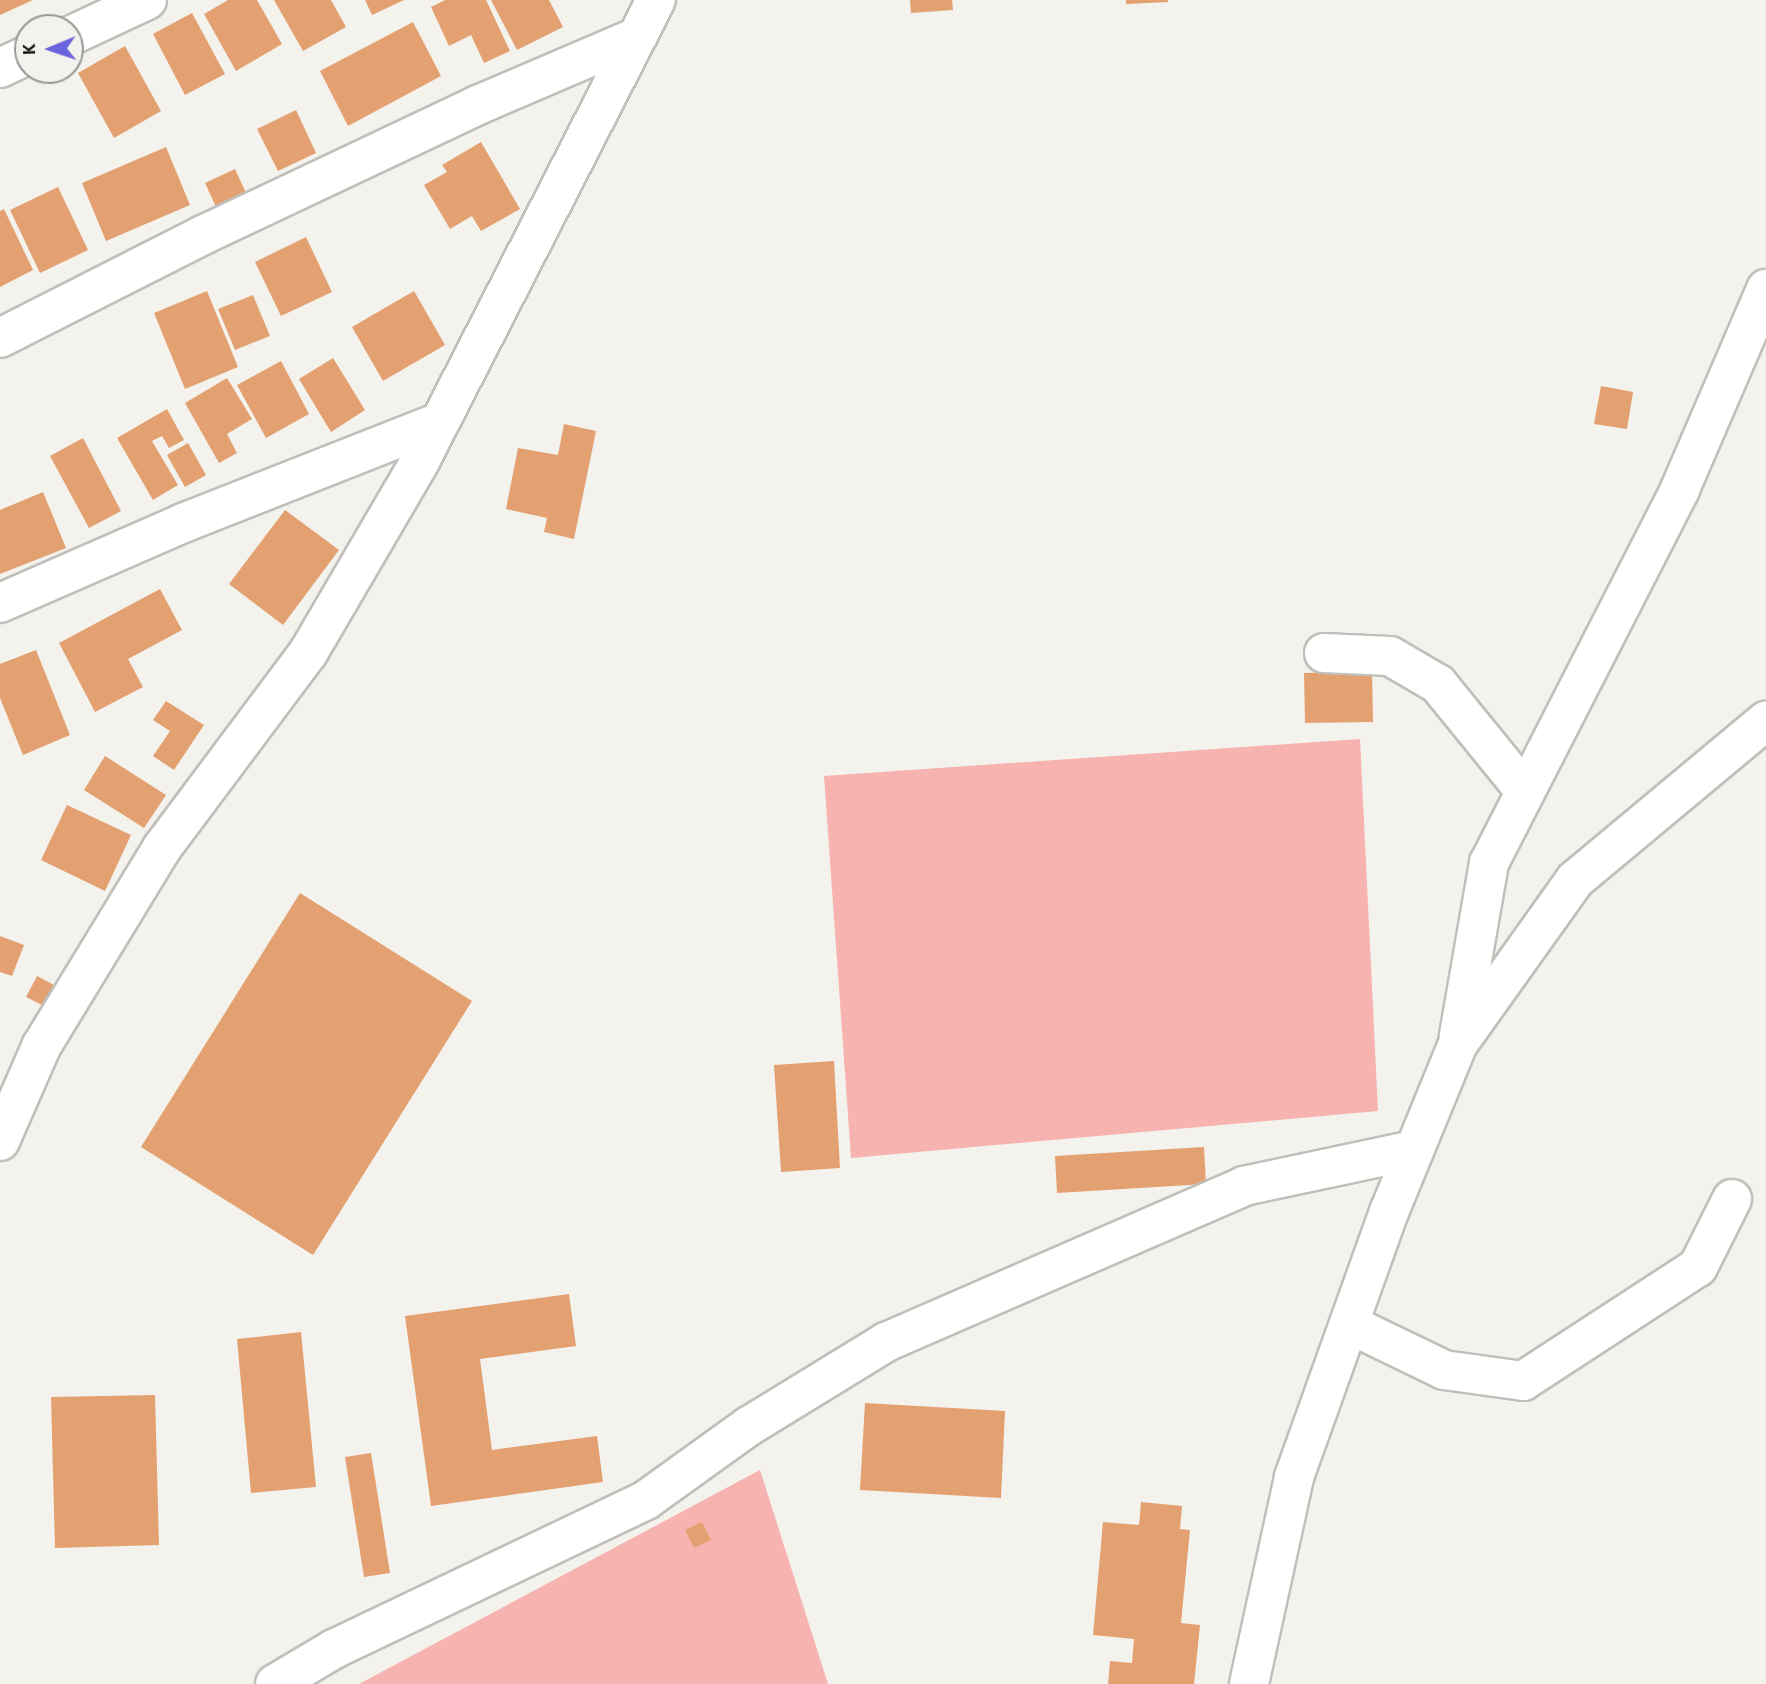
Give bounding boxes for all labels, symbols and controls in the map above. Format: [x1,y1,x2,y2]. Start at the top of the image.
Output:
north arrow [14,14,84,84]
text: K [20,44,39,56]

